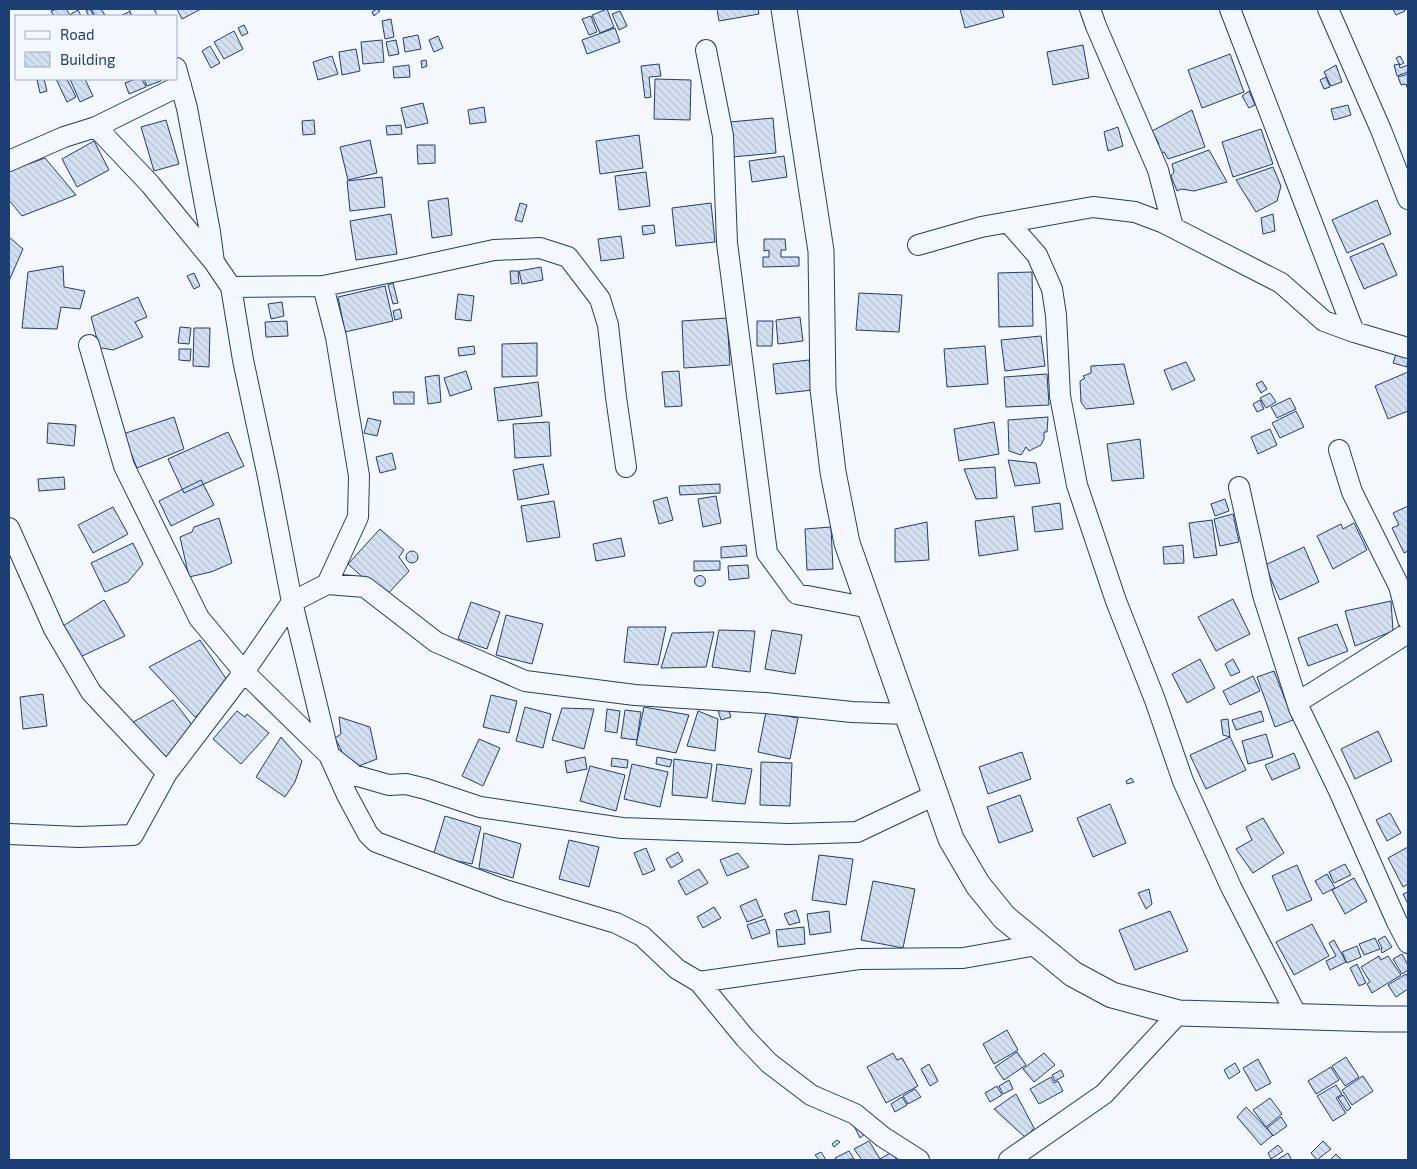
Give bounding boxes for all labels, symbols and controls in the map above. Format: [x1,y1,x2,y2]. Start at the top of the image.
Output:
legend [15,15,178,80]
text: Road [60,25,95,43]
text: Building [60,50,116,68]

